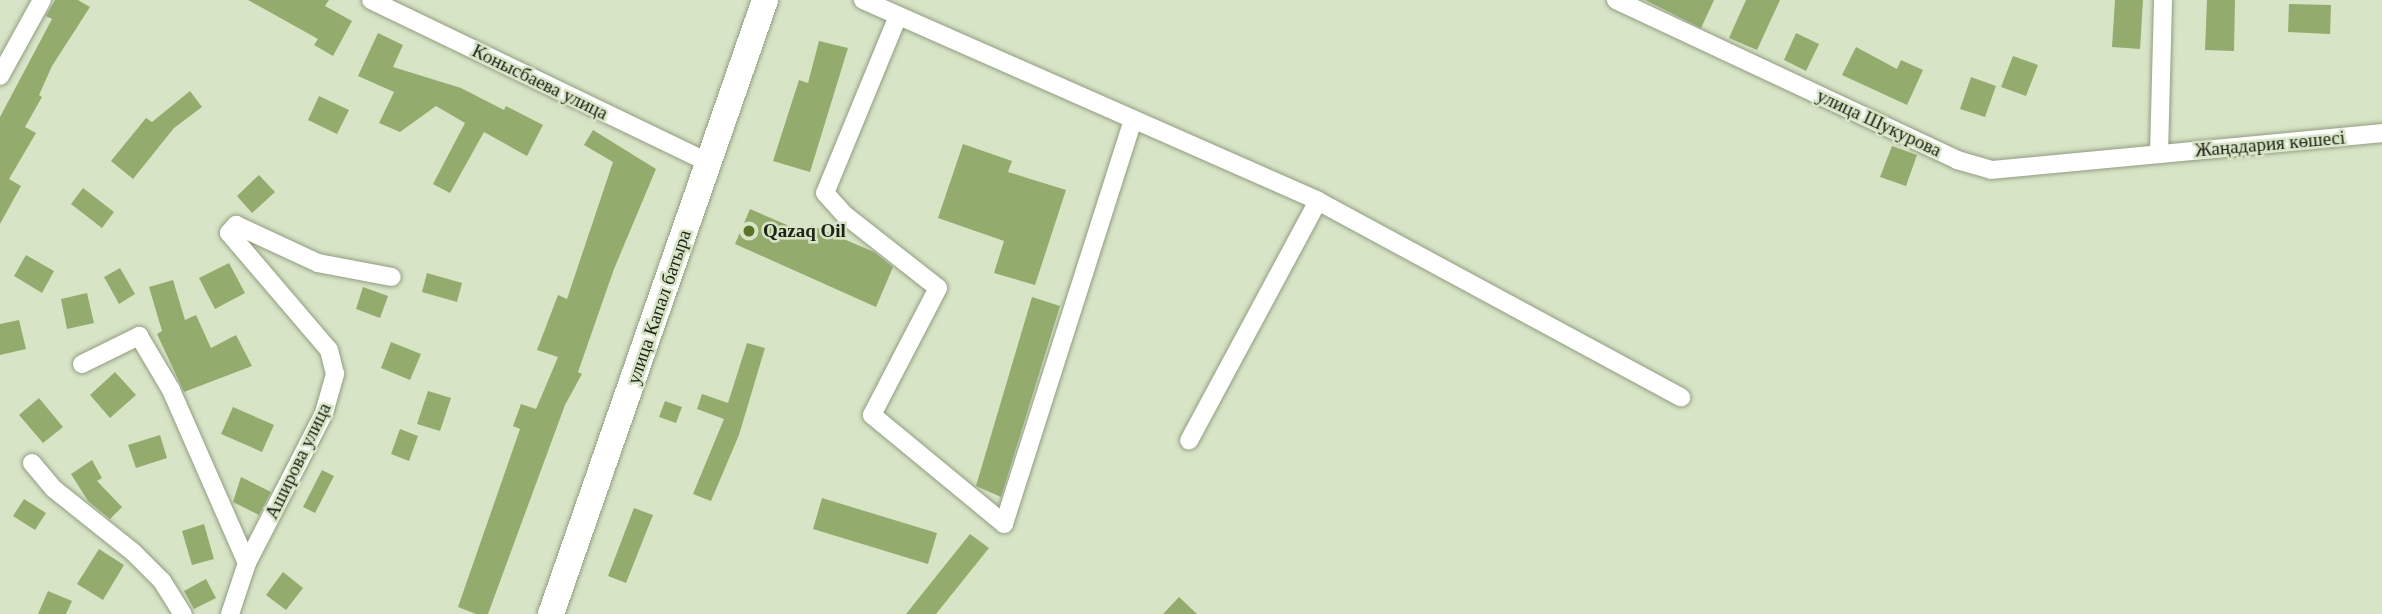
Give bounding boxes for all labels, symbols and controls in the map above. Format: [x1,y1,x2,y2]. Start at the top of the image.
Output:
street label: Конысбаева улица [468,39,612,125]
street label: улица Шукурова [1813,84,1945,162]
street label: Жаңадария көшесі [2194,126,2346,162]
place label: Qazaq Oil [763,220,846,242]
marker: Qazaq Oil [741,223,757,239]
street label: улица Капал батыра [622,227,696,387]
street label: Аширова улица [260,399,336,523]

